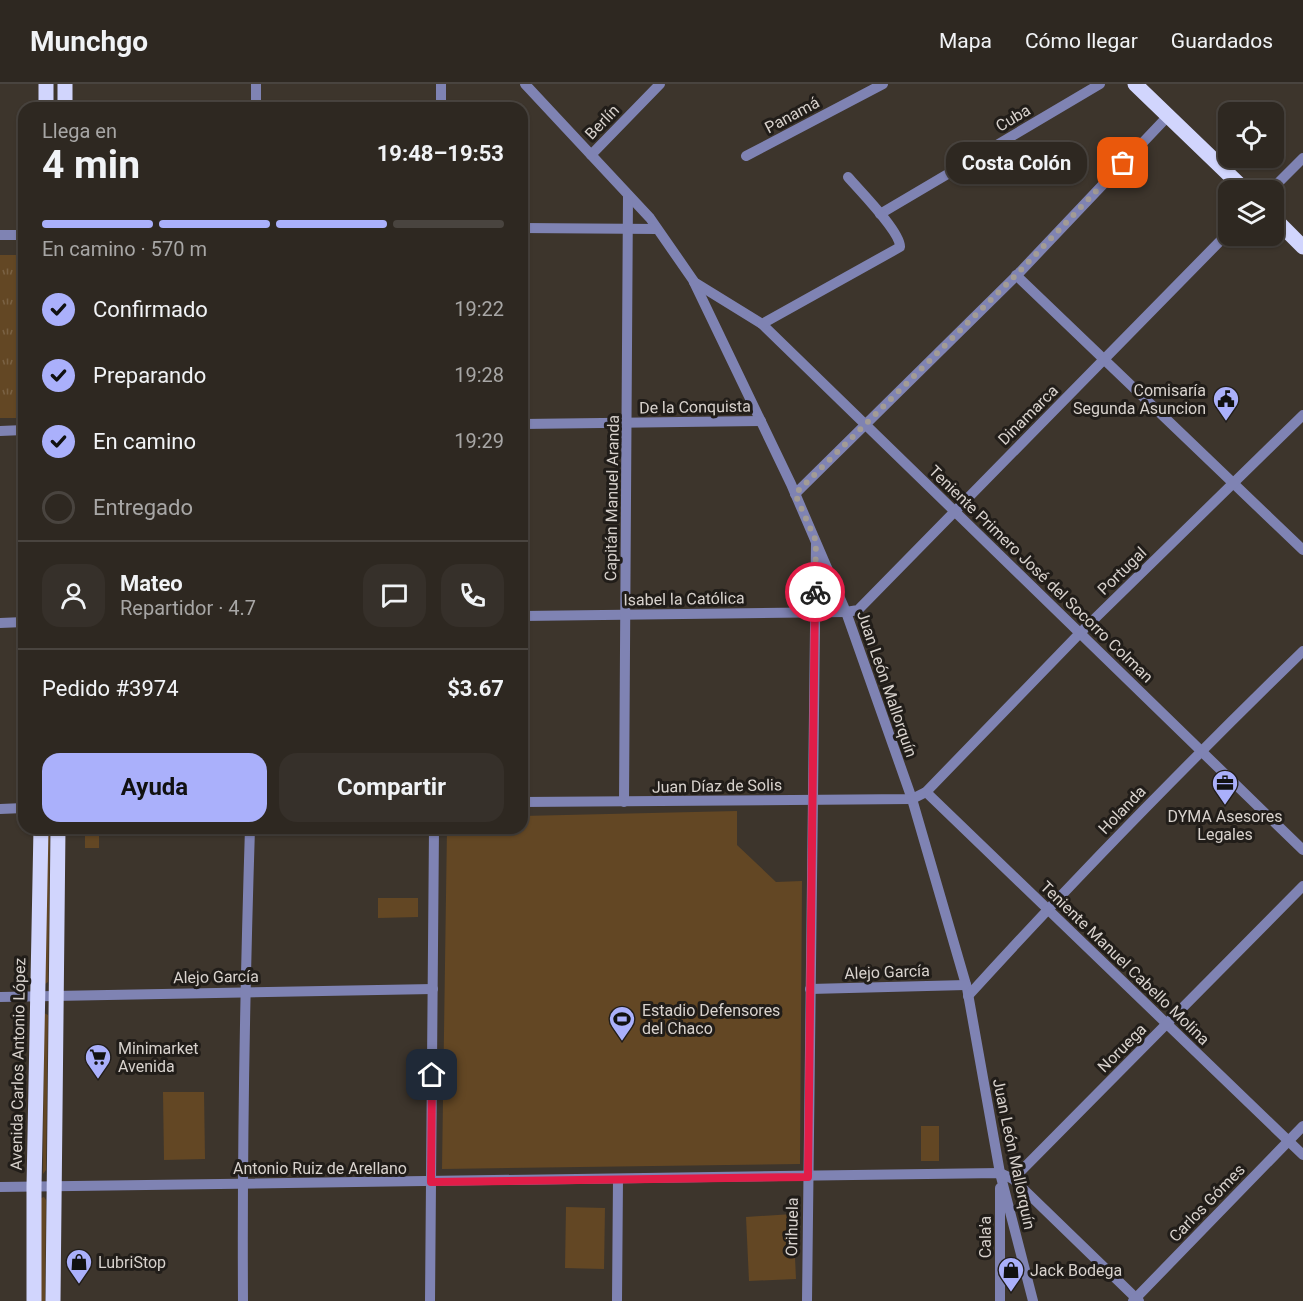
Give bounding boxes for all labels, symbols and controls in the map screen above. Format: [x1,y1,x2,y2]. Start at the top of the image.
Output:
text: Munchgo [30,25,148,58]
text: Mapa [939,29,992,53]
text: Cómo llegar [1025,29,1138,53]
text: Guardados [1171,29,1273,53]
street label: Panamá [761,93,823,137]
street label: Cuba [992,100,1034,136]
street label: Berlín [581,101,623,143]
map controls [1218,102,1284,246]
button: locate [1218,102,1284,168]
text: Llega en [42,119,117,143]
pin [1097,137,1148,188]
text: 19:48–19:53 [377,141,504,166]
text: 4 min [42,142,140,188]
callout: Costa Colón [946,142,1087,184]
icon: bag [1106,146,1139,179]
text: Costa Colón [962,151,1071,175]
button: layers [1218,180,1284,246]
text: En camino · 570 m [42,237,207,261]
icon: check [42,293,75,326]
text: Confirmado [93,297,208,322]
text: 19:22 [454,297,504,321]
icon: check [42,359,75,392]
text: Preparando [93,363,206,388]
text: 19:28 [454,363,504,387]
street label: Dinamarca [994,381,1062,449]
place label: Comisaría Segunda Asuncion [1073,381,1206,418]
public building icon: Comisaría Segunda Asuncion [1211,384,1241,422]
street label: De la Conquista [639,397,751,417]
street label: Capitán Manuel Aranda [601,415,623,581]
icon: check [42,425,75,458]
text: En camino [93,429,196,454]
text: 19:29 [454,429,504,453]
street label: Teniente Primero José del Socorro Colman [925,462,1157,686]
text: Entregado [93,495,193,520]
street label: Portugal [1094,543,1150,599]
courier [785,562,845,622]
button: person [42,564,105,627]
button: chat [363,564,426,627]
button: phone [441,564,504,627]
text: Mateo [120,571,183,596]
icon: bike [799,576,832,609]
street label: Isabel la Católica [623,588,745,610]
text: Repartidor · 4.7 [120,596,256,620]
street label: Juan León Mallorquín [853,608,921,760]
text: Pedido #3974 [42,676,179,701]
text: $3.67 [447,676,504,701]
button: Ayuda [42,753,267,822]
button: Compartir [279,753,504,822]
office icon: DYMA Asesores Legales [1210,768,1240,806]
street label: Juan Díaz de Solis [652,775,782,797]
street label: Holanda [1094,782,1150,838]
place label: DYMA Asesores Legales [1168,807,1282,844]
street label: Teniente Manuel Cabello Molina [1037,877,1213,1049]
street label: Avenida Carlos Antonio López [7,957,29,1171]
street label: Alejo García [844,961,930,983]
street label: Alejo García [173,967,259,987]
place label: Estadio Defensores del Chaco [642,1001,780,1038]
sports icon: Estadio Defensores del Chaco [607,1004,637,1042]
street label: Noruega [1094,1020,1150,1076]
place label: Minimarket Avenida [118,1039,198,1076]
supermarket icon: Minimarket Avenida [83,1042,113,1080]
pin [406,1049,457,1100]
icon: home [415,1058,448,1091]
street label: Juan León Mallorquín [989,1077,1039,1231]
street label: Antonio Ruiz de Arellano [233,1159,407,1178]
street label: Carlos Gómes [1165,1160,1249,1246]
street label: Orihuela [782,1197,802,1257]
street label: Cala'a [976,1216,995,1258]
shop icon: LubriStop [64,1247,94,1285]
place label: LubriStop [98,1253,166,1272]
shop icon: Jack Bodega [996,1255,1026,1293]
place label: Jack Bodega [1030,1261,1122,1280]

